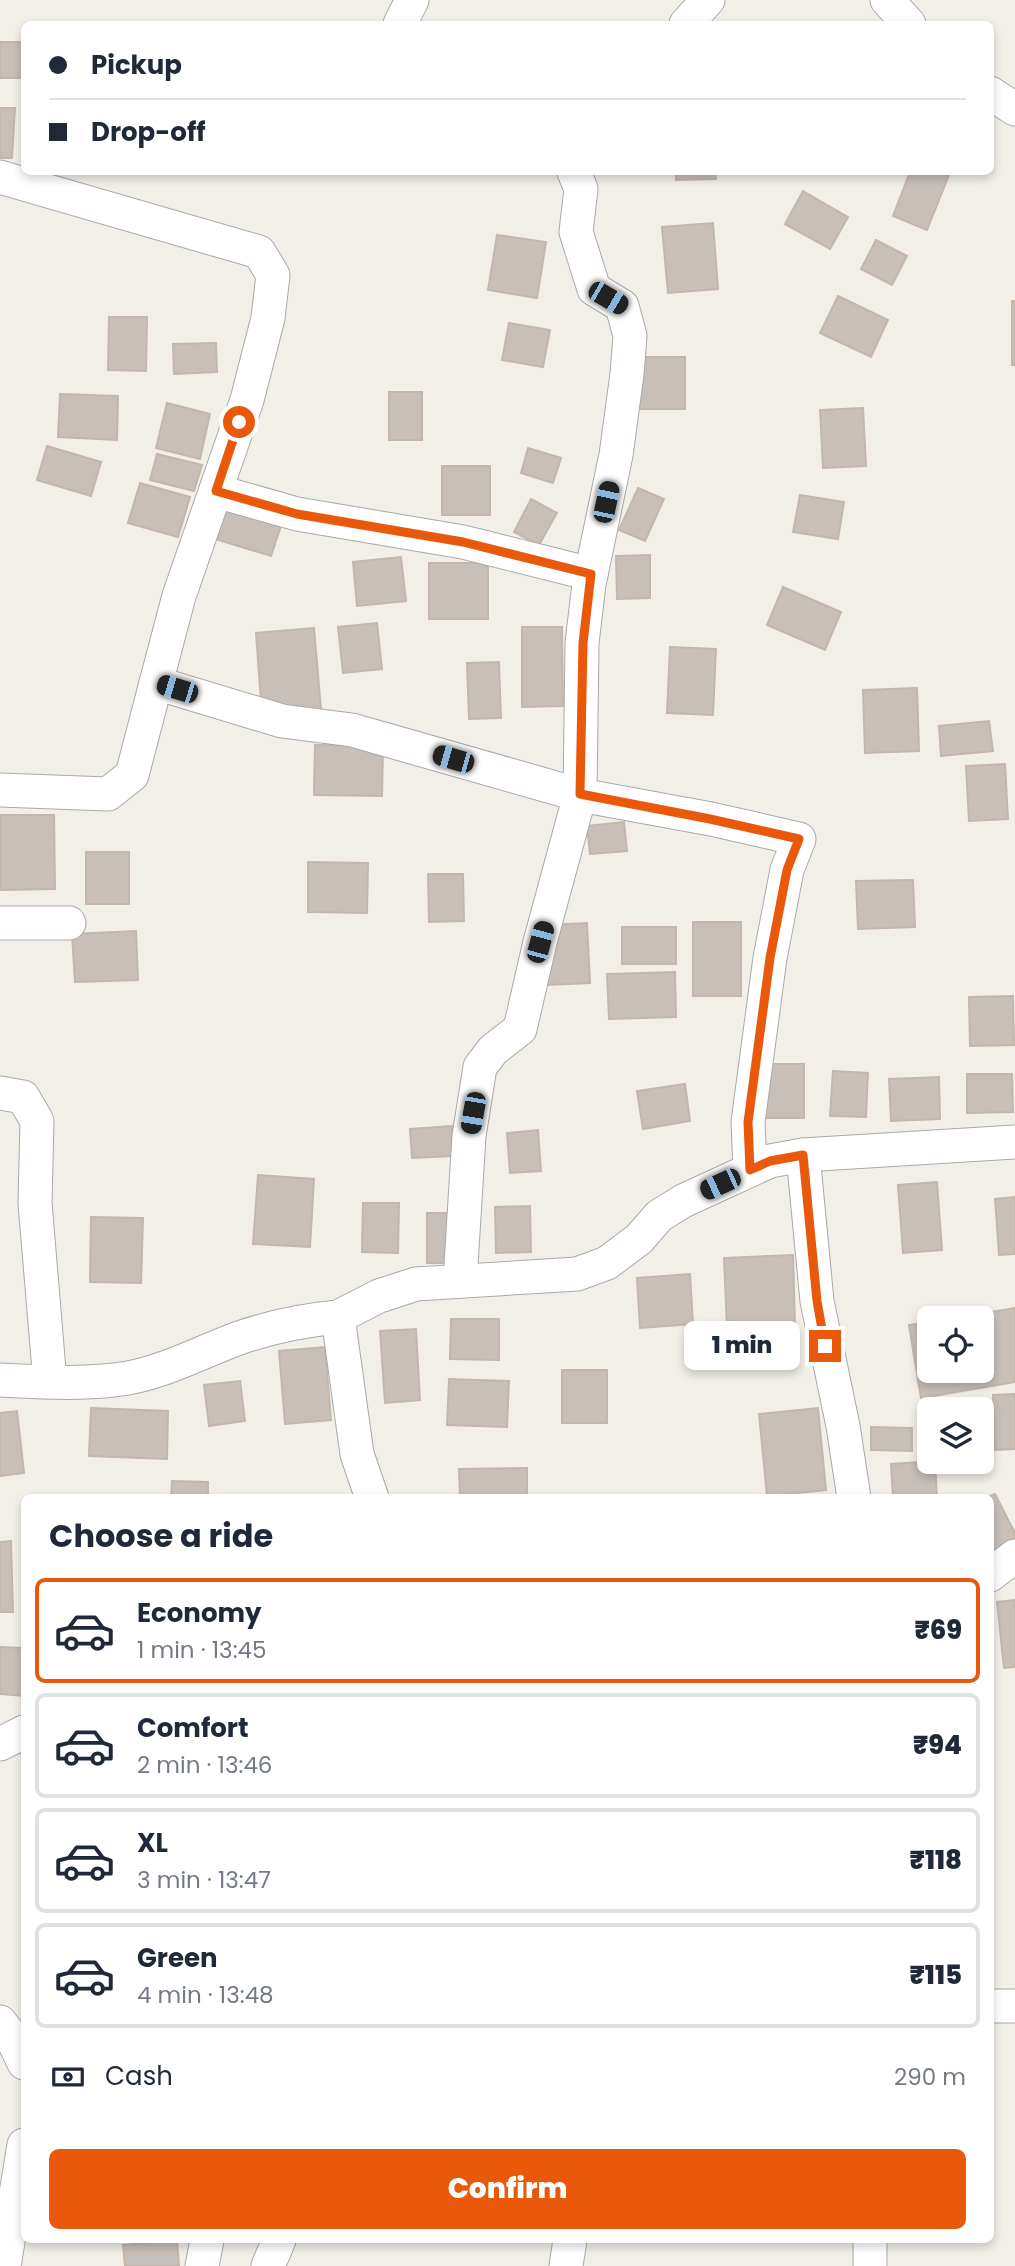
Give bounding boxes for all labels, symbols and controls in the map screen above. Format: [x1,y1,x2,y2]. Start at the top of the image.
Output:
text: Pickup [91,47,182,83]
text: Drop-off [91,114,206,150]
car [585,278,632,318]
route start [223,406,255,438]
car [592,479,621,525]
car [154,673,201,705]
car [430,743,477,775]
car [525,919,556,965]
car [460,1090,487,1136]
car [697,1166,744,1202]
map controls [917,1306,994,1474]
button: locate [917,1306,994,1383]
callout: 1 min [685,1322,800,1370]
text: 1 min [712,1329,772,1361]
route end [809,1330,841,1362]
button: layers [917,1397,994,1474]
text: Choose a ride [49,1513,273,1558]
text: Economy [137,1595,261,1631]
icon: car [53,1599,116,1662]
text: ₹69 [914,1612,962,1648]
text: 1 min · 13:45 [137,1634,266,1666]
text: Comfort [137,1710,249,1746]
icon: car [53,1714,116,1777]
text: ₹94 [913,1727,962,1763]
text: 2 min · 13:46 [137,1749,272,1781]
text: XL [137,1825,168,1861]
icon: car [53,1829,116,1892]
text: ₹118 [910,1842,962,1878]
text: 3 min · 13:47 [137,1864,271,1896]
text: Green [137,1940,218,1976]
icon: car [53,1944,116,2007]
text: ₹115 [910,1957,962,1993]
text: 4 min · 13:48 [137,1979,274,2011]
icon: cash [49,2058,87,2096]
text: Cash [105,2058,173,2094]
text: 290 m [894,2061,966,2093]
button: Confirm [49,2149,966,2229]

